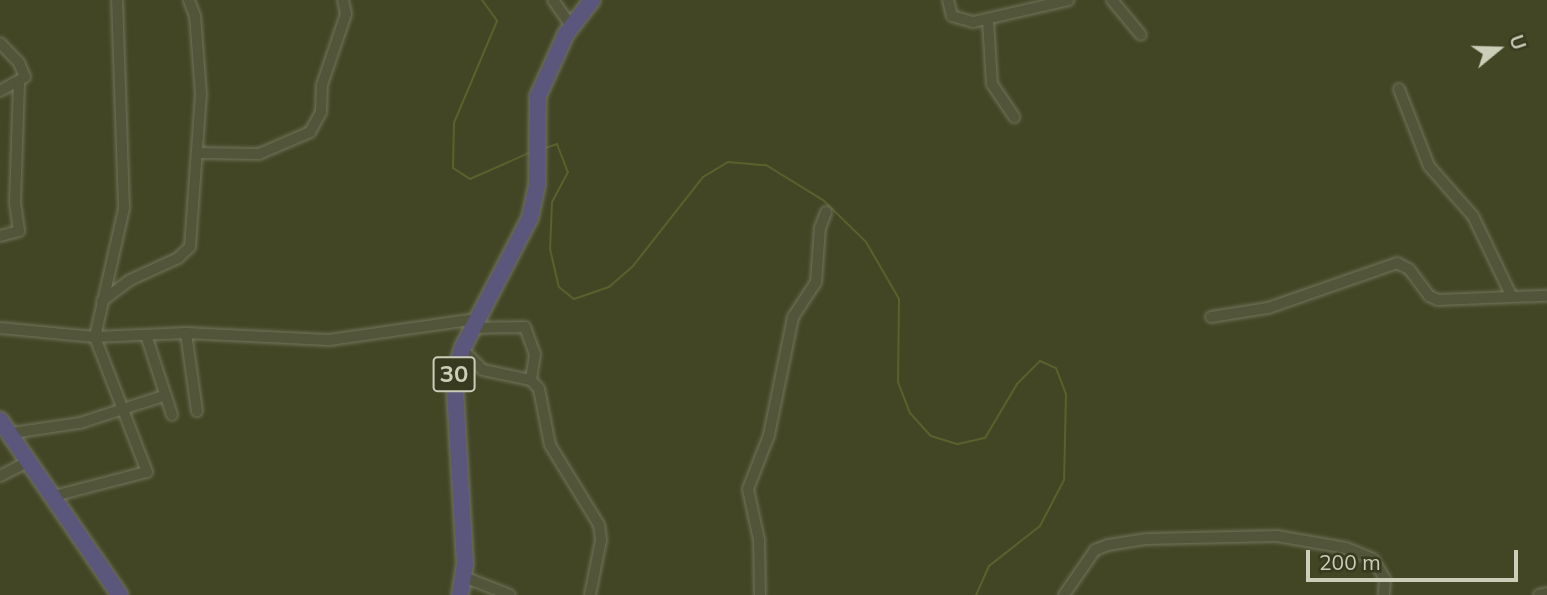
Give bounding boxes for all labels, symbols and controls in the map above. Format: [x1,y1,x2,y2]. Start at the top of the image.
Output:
north arrow [1463,14,1533,84]
text: U [1504,32,1531,53]
road number: 30 [431,354,477,394]
scale bar [1309,536,1521,580]
text: 200 m [1319,549,1381,575]

